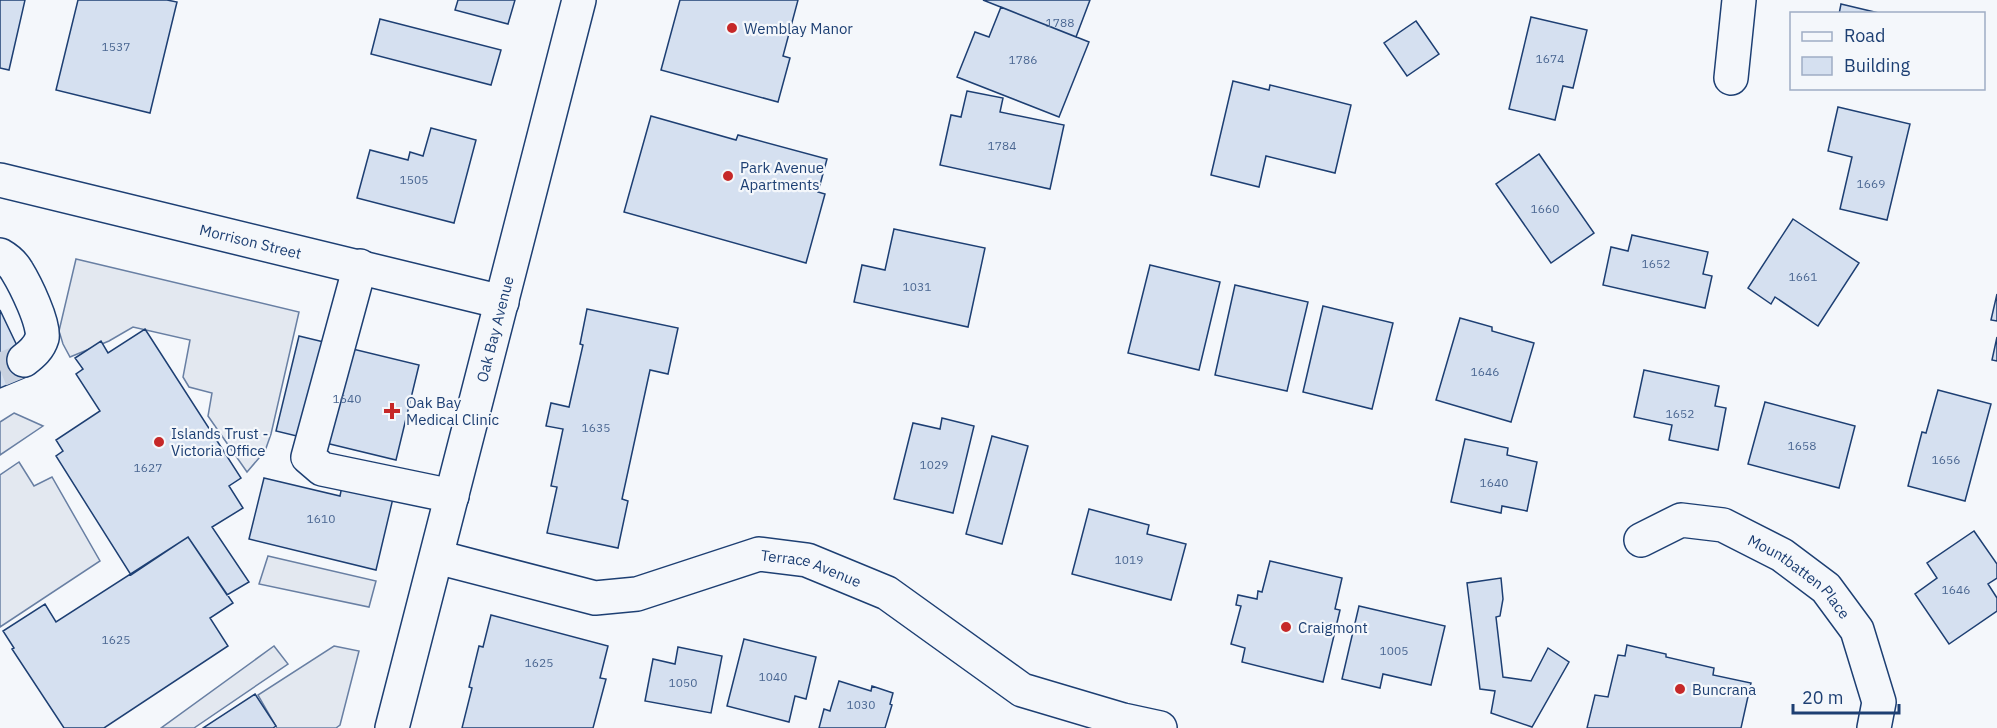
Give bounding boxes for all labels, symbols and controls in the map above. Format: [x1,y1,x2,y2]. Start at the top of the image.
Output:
legend [1790,12,1985,90]
house number: 1788 [1046,15,1074,30]
place label: Wemblay Manor [744,19,853,38]
marker: Wemblay Manor [725,21,739,35]
text: Road [1844,24,1885,47]
house number: 1537 [102,39,130,54]
house number: 1674 [1536,51,1564,66]
house number: 1786 [1009,52,1037,67]
text: Building [1844,54,1911,77]
house number: 1784 [988,138,1016,153]
place label: Park Avenue Apartments [740,158,824,194]
marker: Park Avenue Apartments [721,169,735,183]
house number: 1505 [400,172,428,187]
house number: 1669 [1857,176,1885,191]
house number: 1660 [1531,201,1559,216]
street label: Morrison Street [198,219,304,262]
house number: 1652 [1642,256,1670,271]
house number: 1661 [1789,269,1817,284]
street label: Oak Bay Avenue [472,274,517,384]
house number: 1031 [903,279,931,294]
house number: 1646 [1471,364,1499,379]
house number: 1640 [333,391,361,406]
place label: Oak Bay Medical Clinic [406,393,499,429]
marker: Oak Bay Medical Clinic [383,402,401,420]
house number: 1652 [1666,406,1694,421]
house number: 1635 [582,420,610,435]
place label: Islands Trust - Victoria Office [171,424,268,460]
marker: Islands Trust - Victoria Office [152,435,166,449]
house number: 1658 [1788,438,1816,453]
house number: 1656 [1932,452,1960,467]
house number: 1029 [920,457,948,472]
house number: 1627 [134,460,162,475]
house number: 1640 [1480,475,1508,490]
house number: 1610 [307,511,335,526]
street label: Mountbatten Place [1745,530,1855,622]
street label: Terrace Avenue [760,545,864,591]
house number: 1019 [1115,552,1143,567]
house number: 1646 [1942,582,1970,597]
place label: Craigmont [1298,618,1368,637]
marker: Craigmont [1279,620,1293,634]
house number: 1625 [102,632,130,647]
house number: 1005 [1380,643,1408,658]
house number: 1625 [525,655,553,670]
house number: 1040 [759,669,787,684]
house number: 1050 [669,675,697,690]
scale bar [1793,677,1900,715]
place label: Buncrana [1692,680,1756,699]
marker: Buncrana [1673,682,1687,696]
text: 20 m [1802,686,1844,709]
house number: 1030 [847,697,875,712]

